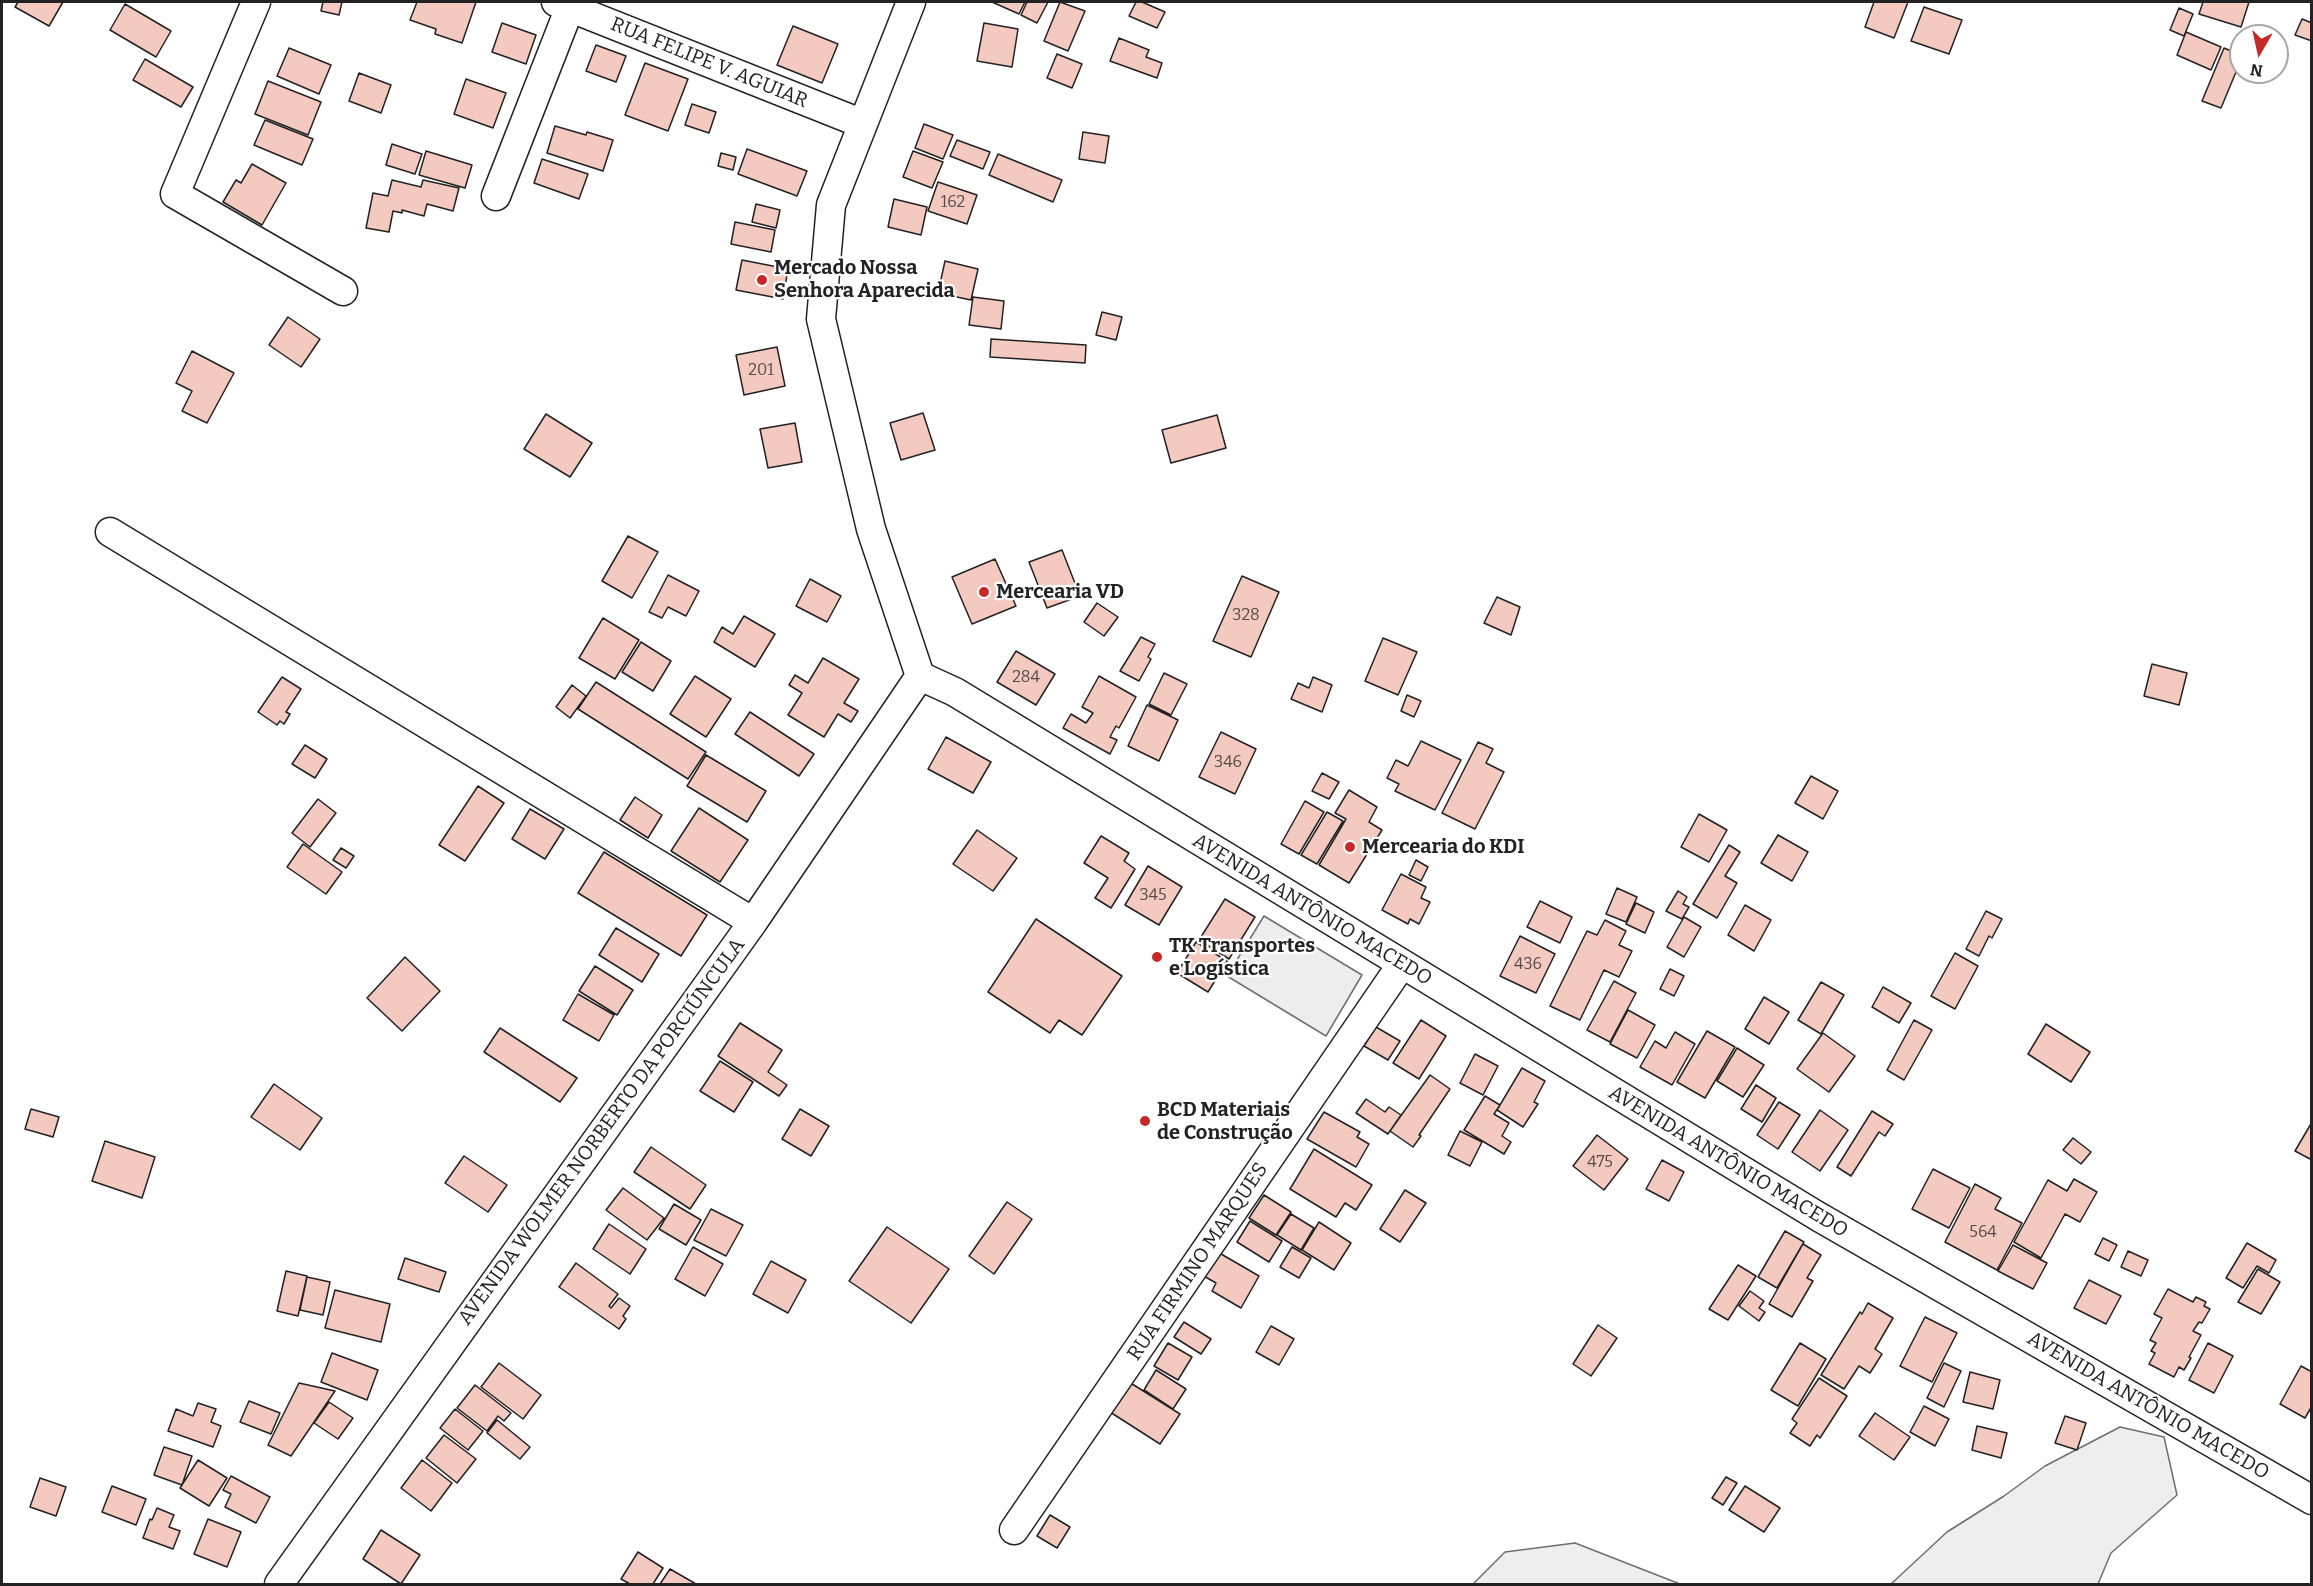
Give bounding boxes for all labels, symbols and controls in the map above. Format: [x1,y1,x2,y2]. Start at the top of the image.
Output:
street label: RUA FELIPE V. AGUIAR [607,12,811,114]
north arrow [2229,24,2289,84]
text: N [2249,60,2264,81]
house number: 162 [941,193,965,213]
place label: Mercado Nossa Senhora Aparecida [774,256,955,303]
marker: Mercado Nossa Senhora Aparecida [755,273,769,287]
house number: 201 [748,361,774,381]
place label: Mercearia VD [996,580,1124,604]
marker: Mercearia VD [977,585,991,599]
house number: 328 [1232,606,1260,626]
house number: 284 [1012,668,1040,688]
house number: 346 [1214,753,1242,773]
street label: AVENIDA ANTÔNIO MACEDO [1188,829,1436,991]
place label: Mercearia do KDI [1362,835,1524,859]
marker: Mercearia do KDI [1343,840,1357,854]
house number: 345 [1139,886,1167,906]
street label: AVENIDA WOLMER NORBERTO DA PORCIÚNCULA [454,934,750,1330]
place label: TK Transportes e Logística [1169,934,1315,981]
marker: TK Transportes e Logística [1150,950,1164,964]
house number: 436 [1514,955,1542,975]
street label: AVENIDA ANTÔNIO MACEDO [1604,1081,1852,1243]
place label: BCD Materiais de Construção [1157,1098,1293,1145]
marker: BCD Materiais de Construção [1138,1114,1152,1128]
house number: 475 [1587,1153,1613,1173]
street label: RUA FIRMINO MARQUES [1123,1159,1273,1365]
house number: 564 [1969,1223,1997,1243]
street label: AVENIDA ANTÔNIO MACEDO [2023,1327,2273,1485]

